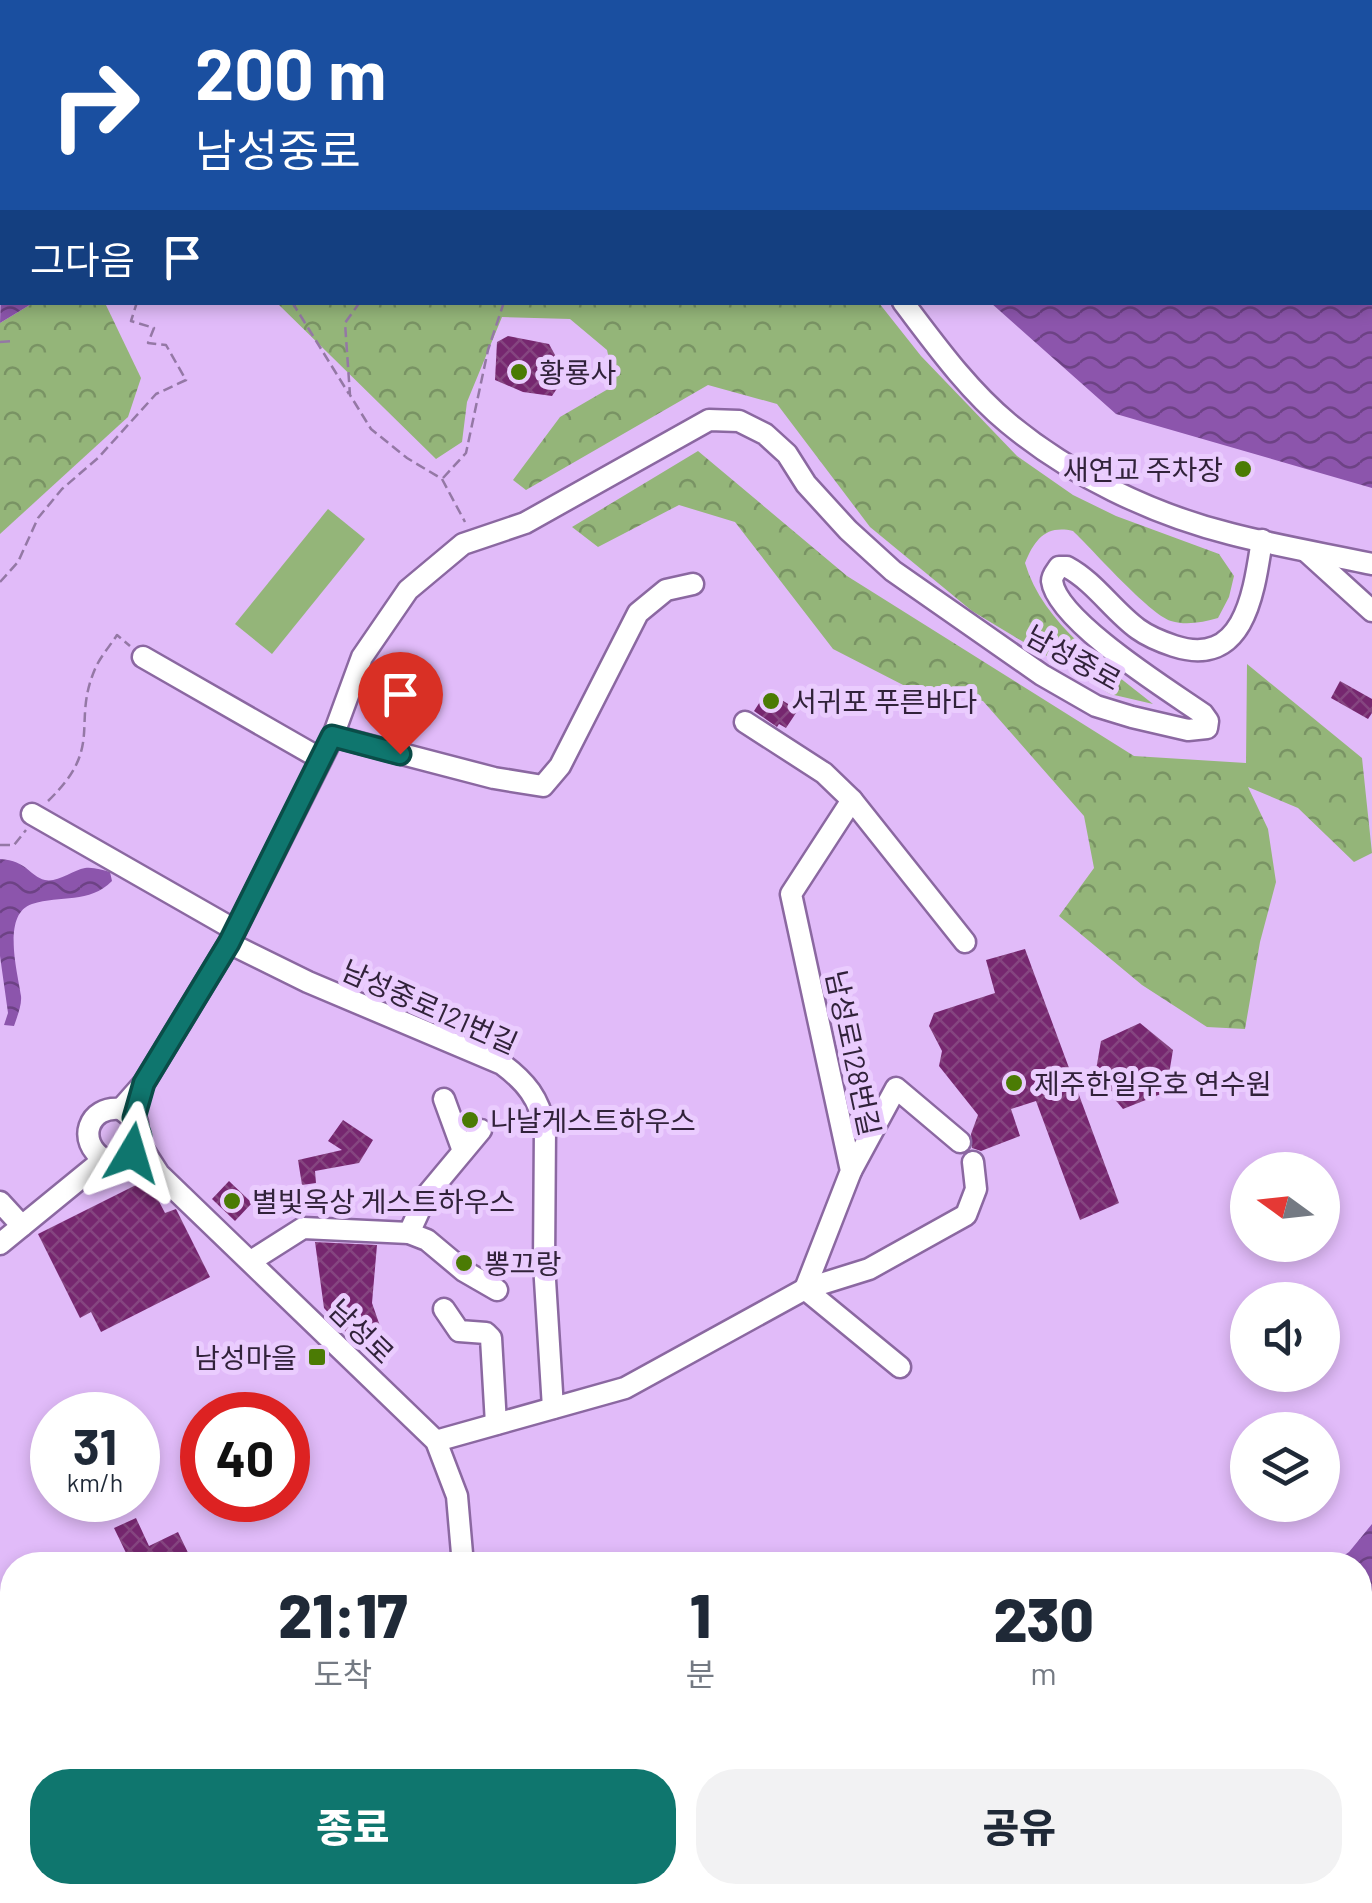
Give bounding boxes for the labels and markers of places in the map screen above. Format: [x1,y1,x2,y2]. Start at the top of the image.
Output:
place label: 황룡사 [539,355,616,389]
marker: 황룡사 [508,361,530,383]
place label: 새연교 주차장 [1063,452,1223,486]
marker: 새연교 주차장 [1232,458,1254,480]
pin [358,652,443,755]
place label: 서귀포 푸른바다 [791,684,977,718]
marker: 서귀포 푸른바다 [760,690,782,712]
place label: 제주한일우호 연수원 [1034,1066,1271,1100]
marker: 제주한일우호 연수원 [1003,1072,1025,1094]
place label: 나날게스트하우스 [490,1103,696,1137]
marker: 나날게스트하우스 [459,1109,481,1131]
place label: 별빛옥상 게스트하우스 [252,1184,515,1218]
marker: 별빛옥상 게스트하우스 [221,1190,243,1212]
place label: 뽕끄랑 [484,1246,561,1280]
marker: 뽕끄랑 [453,1252,475,1274]
place label: 남성마을 [194,1340,297,1374]
marker: 남성마을 [306,1346,328,1368]

